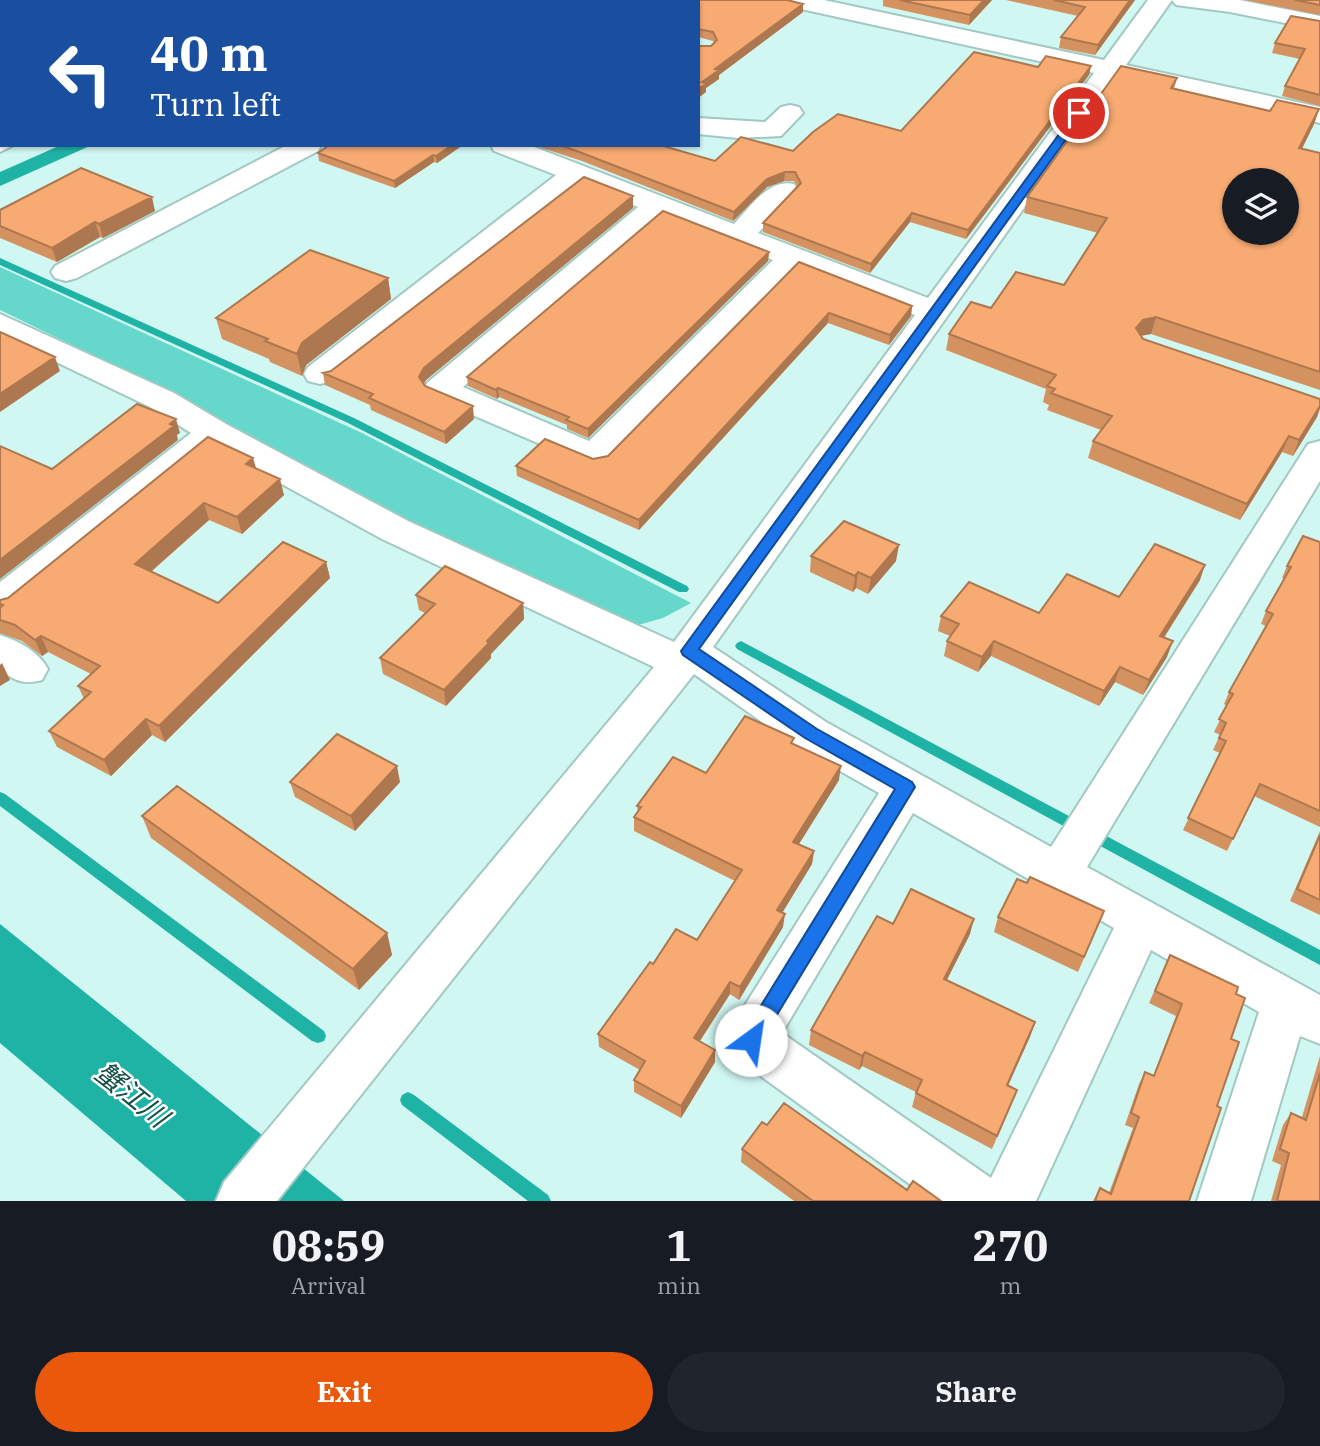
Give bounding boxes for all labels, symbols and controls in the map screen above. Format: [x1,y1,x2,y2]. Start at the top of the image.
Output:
text: 40 m [150,21,268,84]
icon: left [35,28,126,119]
text: Turn left [150,83,281,125]
pin [1049,83,1109,143]
icon: arrive [1060,94,1098,132]
map controls [1222,168,1299,245]
button: layers [1222,168,1299,245]
position arrow [714,1003,788,1077]
water label: 蟹江川 [88,1053,179,1137]
text: 08:59 [272,1218,385,1273]
text: 1 [666,1218,692,1273]
text: 270 [973,1218,1048,1273]
text: Arrival [291,1270,366,1300]
text: min [657,1270,701,1300]
text: m [999,1270,1021,1300]
button: Exit [35,1352,653,1432]
button: Share [667,1352,1285,1432]

